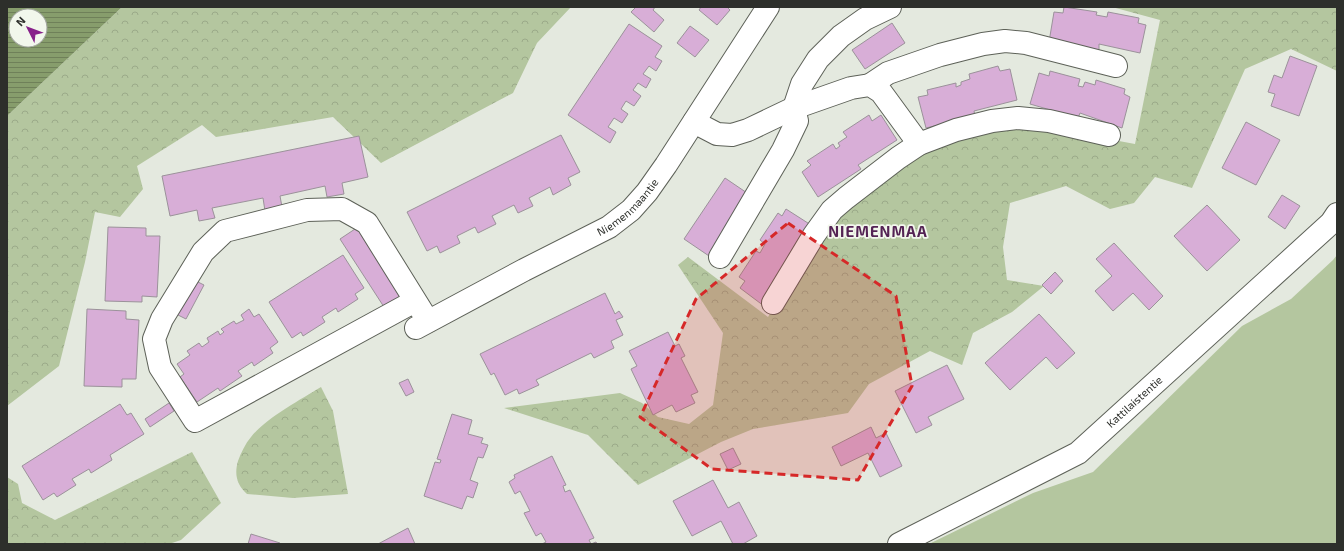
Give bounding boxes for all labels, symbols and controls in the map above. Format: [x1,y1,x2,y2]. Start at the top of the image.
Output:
north arrow [8,8,48,48]
text: N [13,14,28,28]
street label: Niemenmaantie [595,176,661,238]
district label: NIEMENMAA [828,222,928,240]
street label: Kattilaistentie [1103,373,1165,430]

